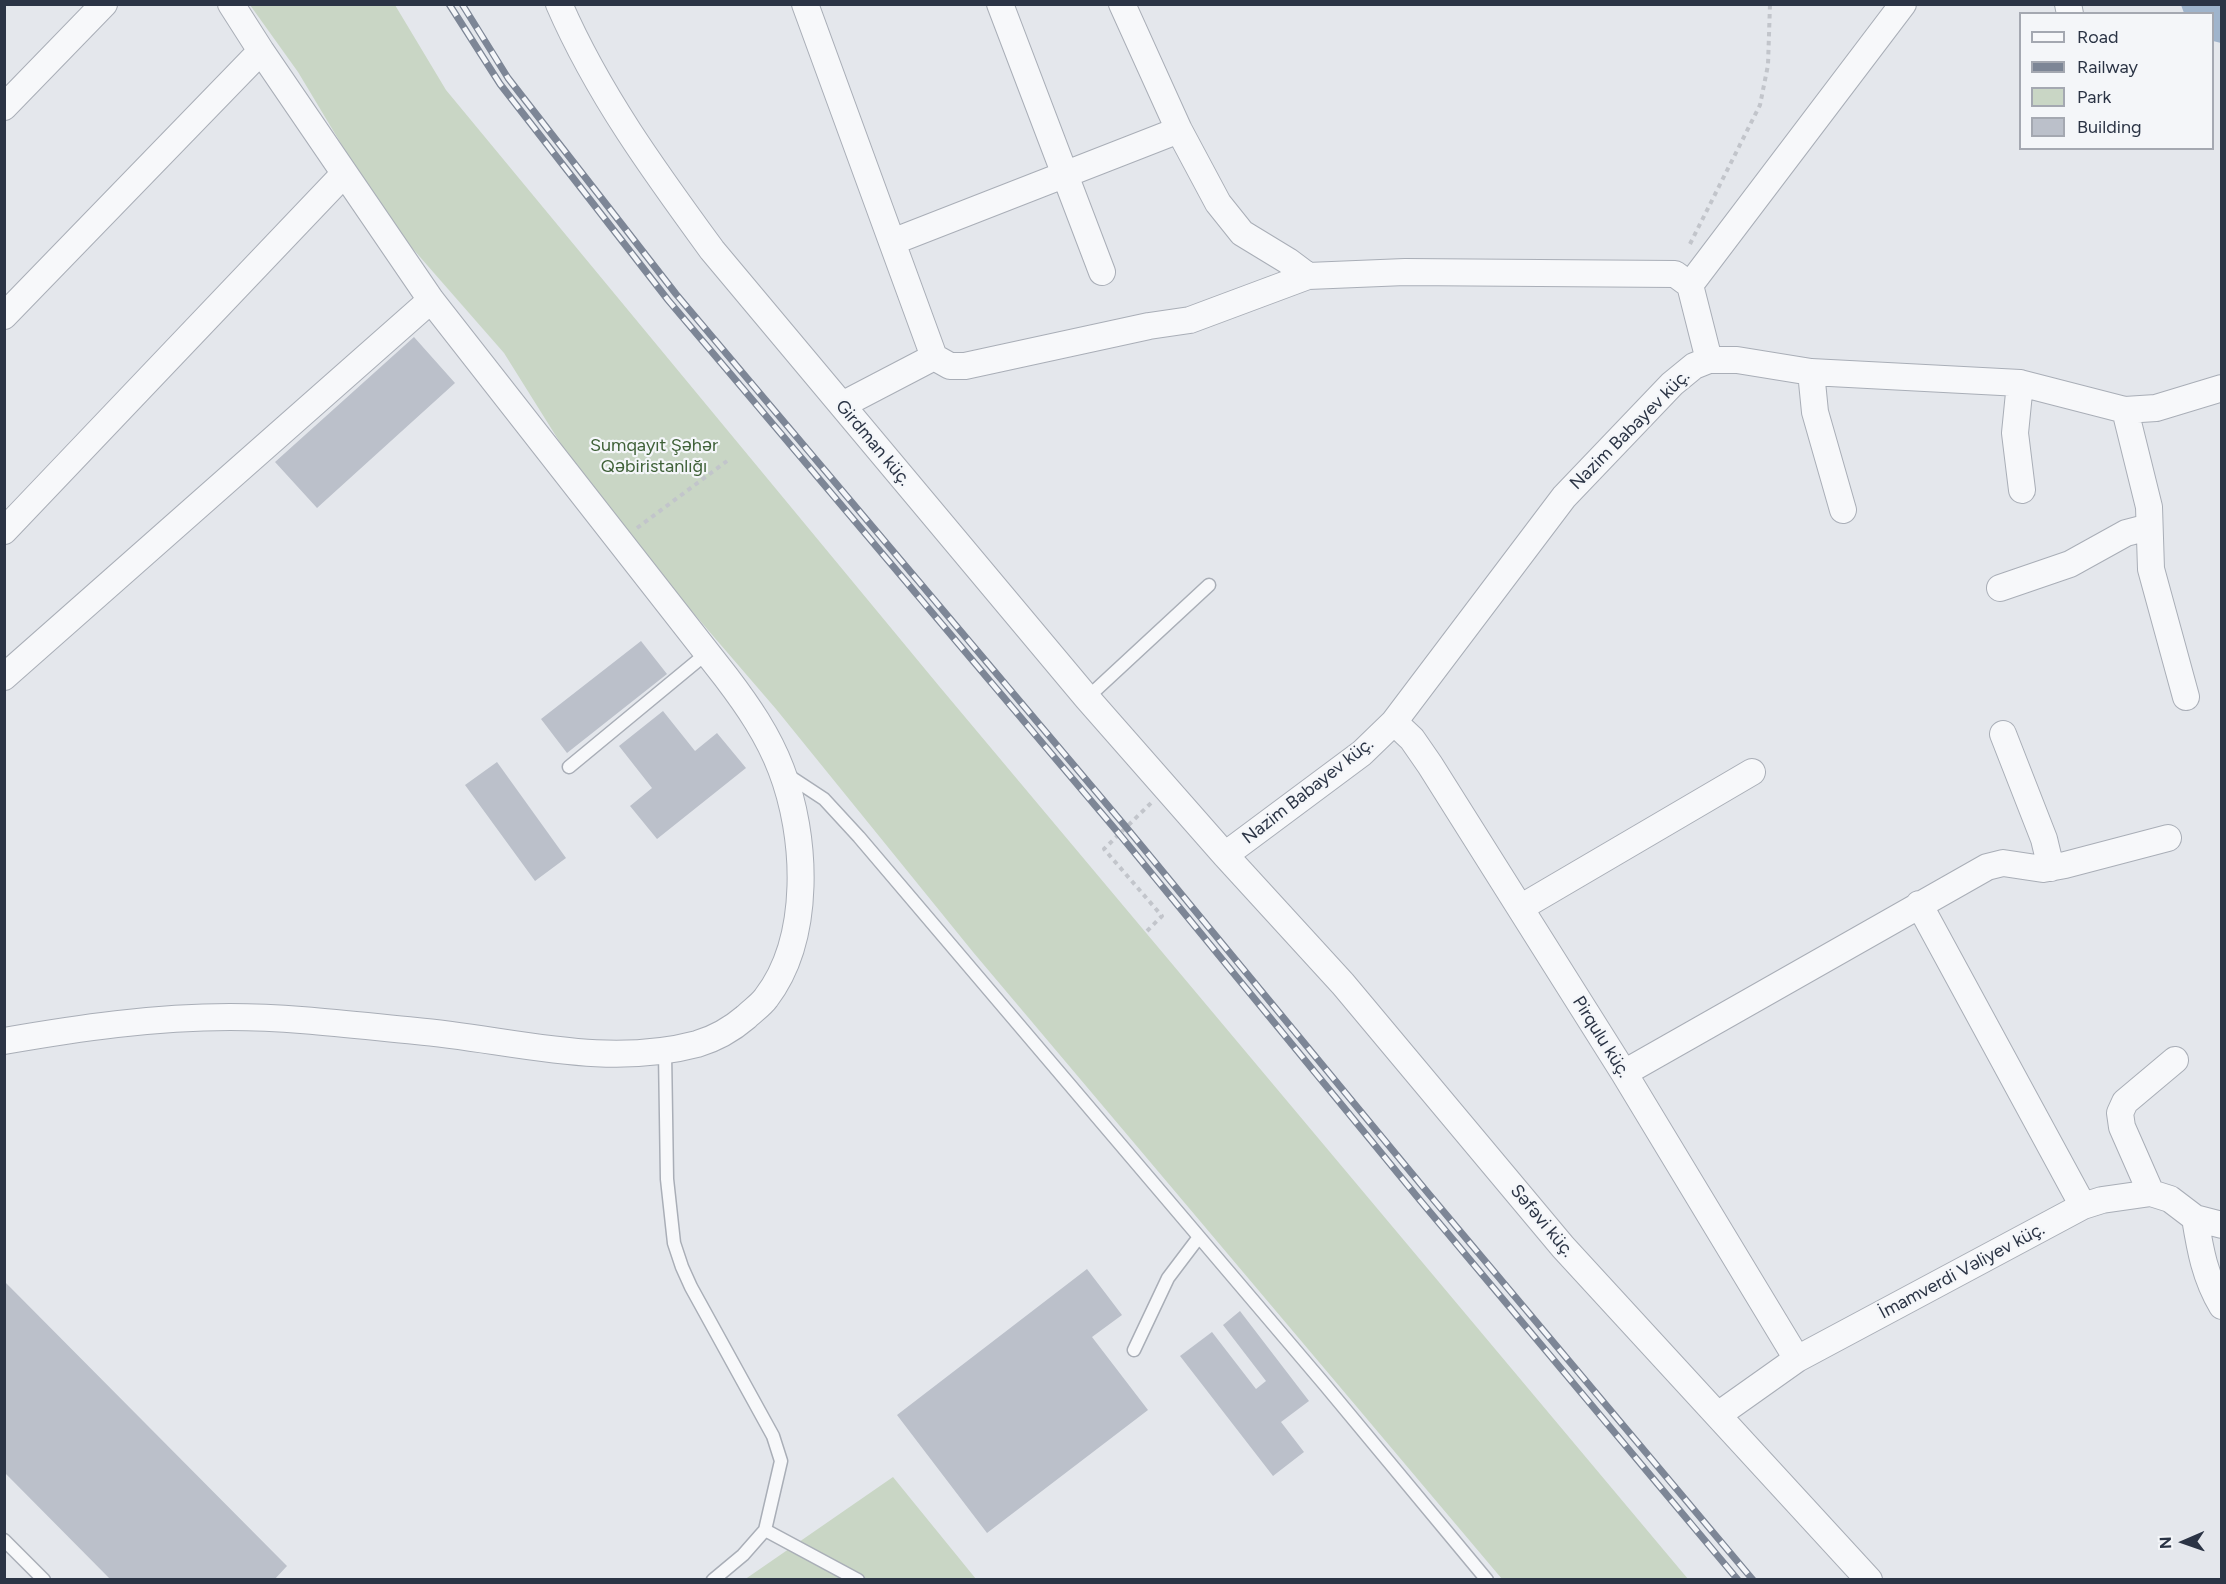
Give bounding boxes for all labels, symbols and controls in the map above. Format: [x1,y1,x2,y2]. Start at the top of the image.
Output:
legend [2019,12,2214,150]
text: Road [2077,26,2118,48]
text: Railway [2077,56,2138,78]
text: Park [2077,86,2111,108]
text: Building [2077,116,2142,138]
street label: Nazim Babayev küç. [1566,366,1694,494]
street label: Girdman küç. [831,396,915,490]
park label: Sumqayıt Şəhər Qəbiristanlığı [590,435,718,478]
street label: Nazim Babayev küç. [1238,733,1378,849]
street label: Pirqulu küç. [1568,992,1634,1082]
street label: Səfəvi küç. [1505,1180,1579,1262]
street label: İmamverdi Vəliyev küç. [1876,1218,2048,1324]
north arrow [2154,1512,2214,1572]
text: N [2156,1536,2175,1549]

